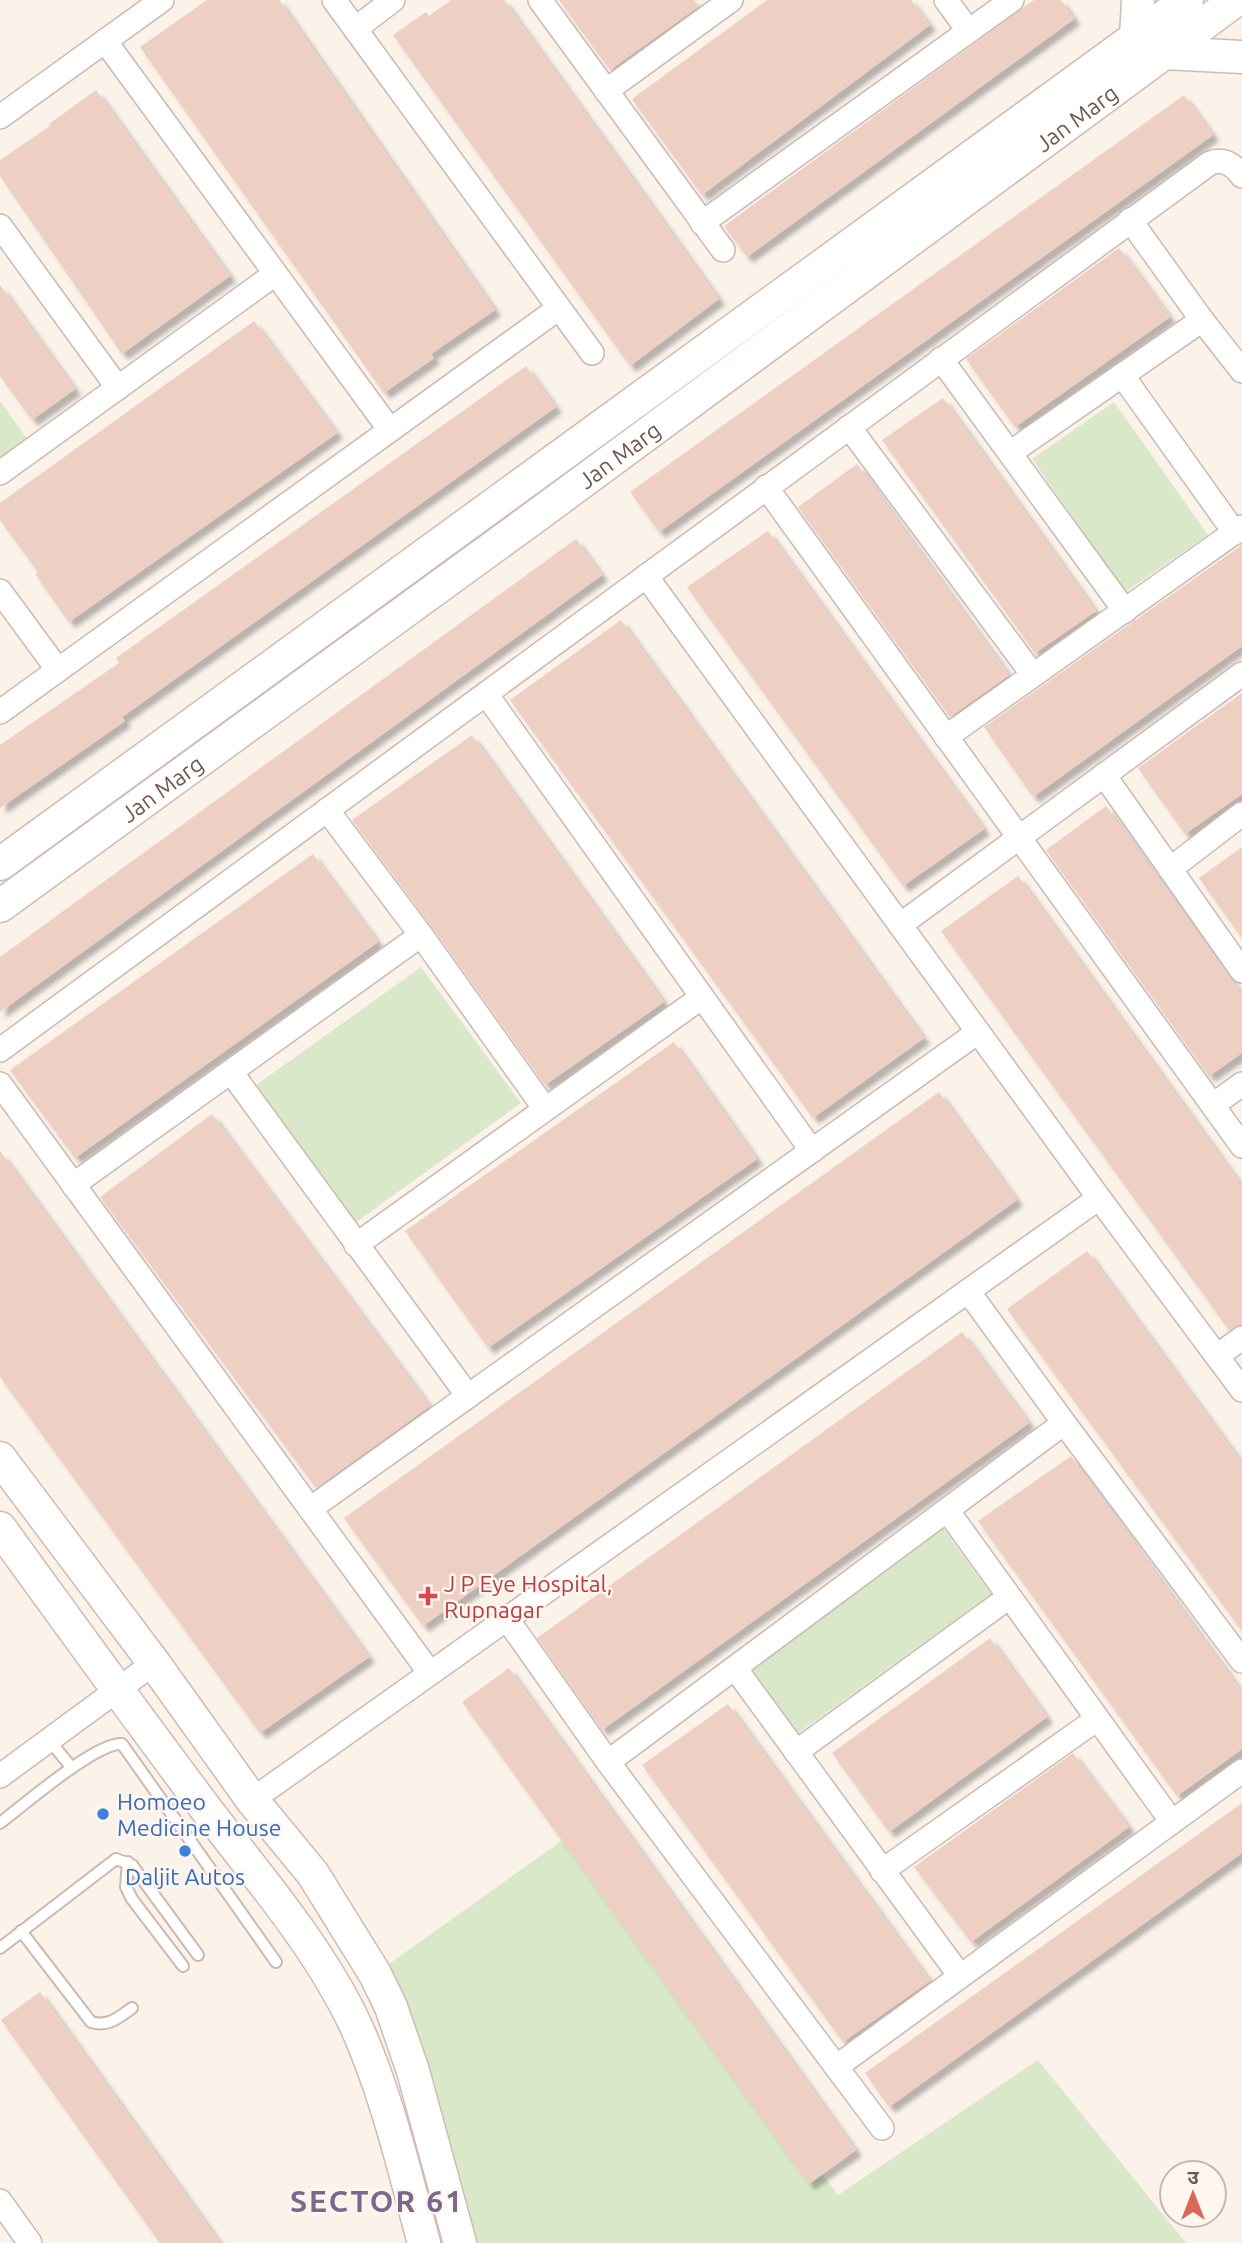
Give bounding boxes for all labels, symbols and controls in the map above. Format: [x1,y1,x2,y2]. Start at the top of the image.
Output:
street label: Jan Marg [1030,79,1122,156]
street label: Jan Marg [573,416,665,493]
street label: Jan Marg [116,750,208,826]
place label: J P Eye Hospital, Rupnagar [444,1571,612,1622]
marker: J P Eye Hospital, Rupnagar [418,1586,438,1606]
place label: Homoeo Medicine House [117,1789,281,1840]
marker: Homoeo Medicine House [95,1806,111,1822]
marker: Daljit Autos [177,1843,193,1859]
place label: Daljit Autos [125,1864,245,1889]
north arrow [1158,2159,1228,2229]
text: उ [1187,2166,1199,2188]
district label: SECTOR 61 [290,2184,464,2218]

